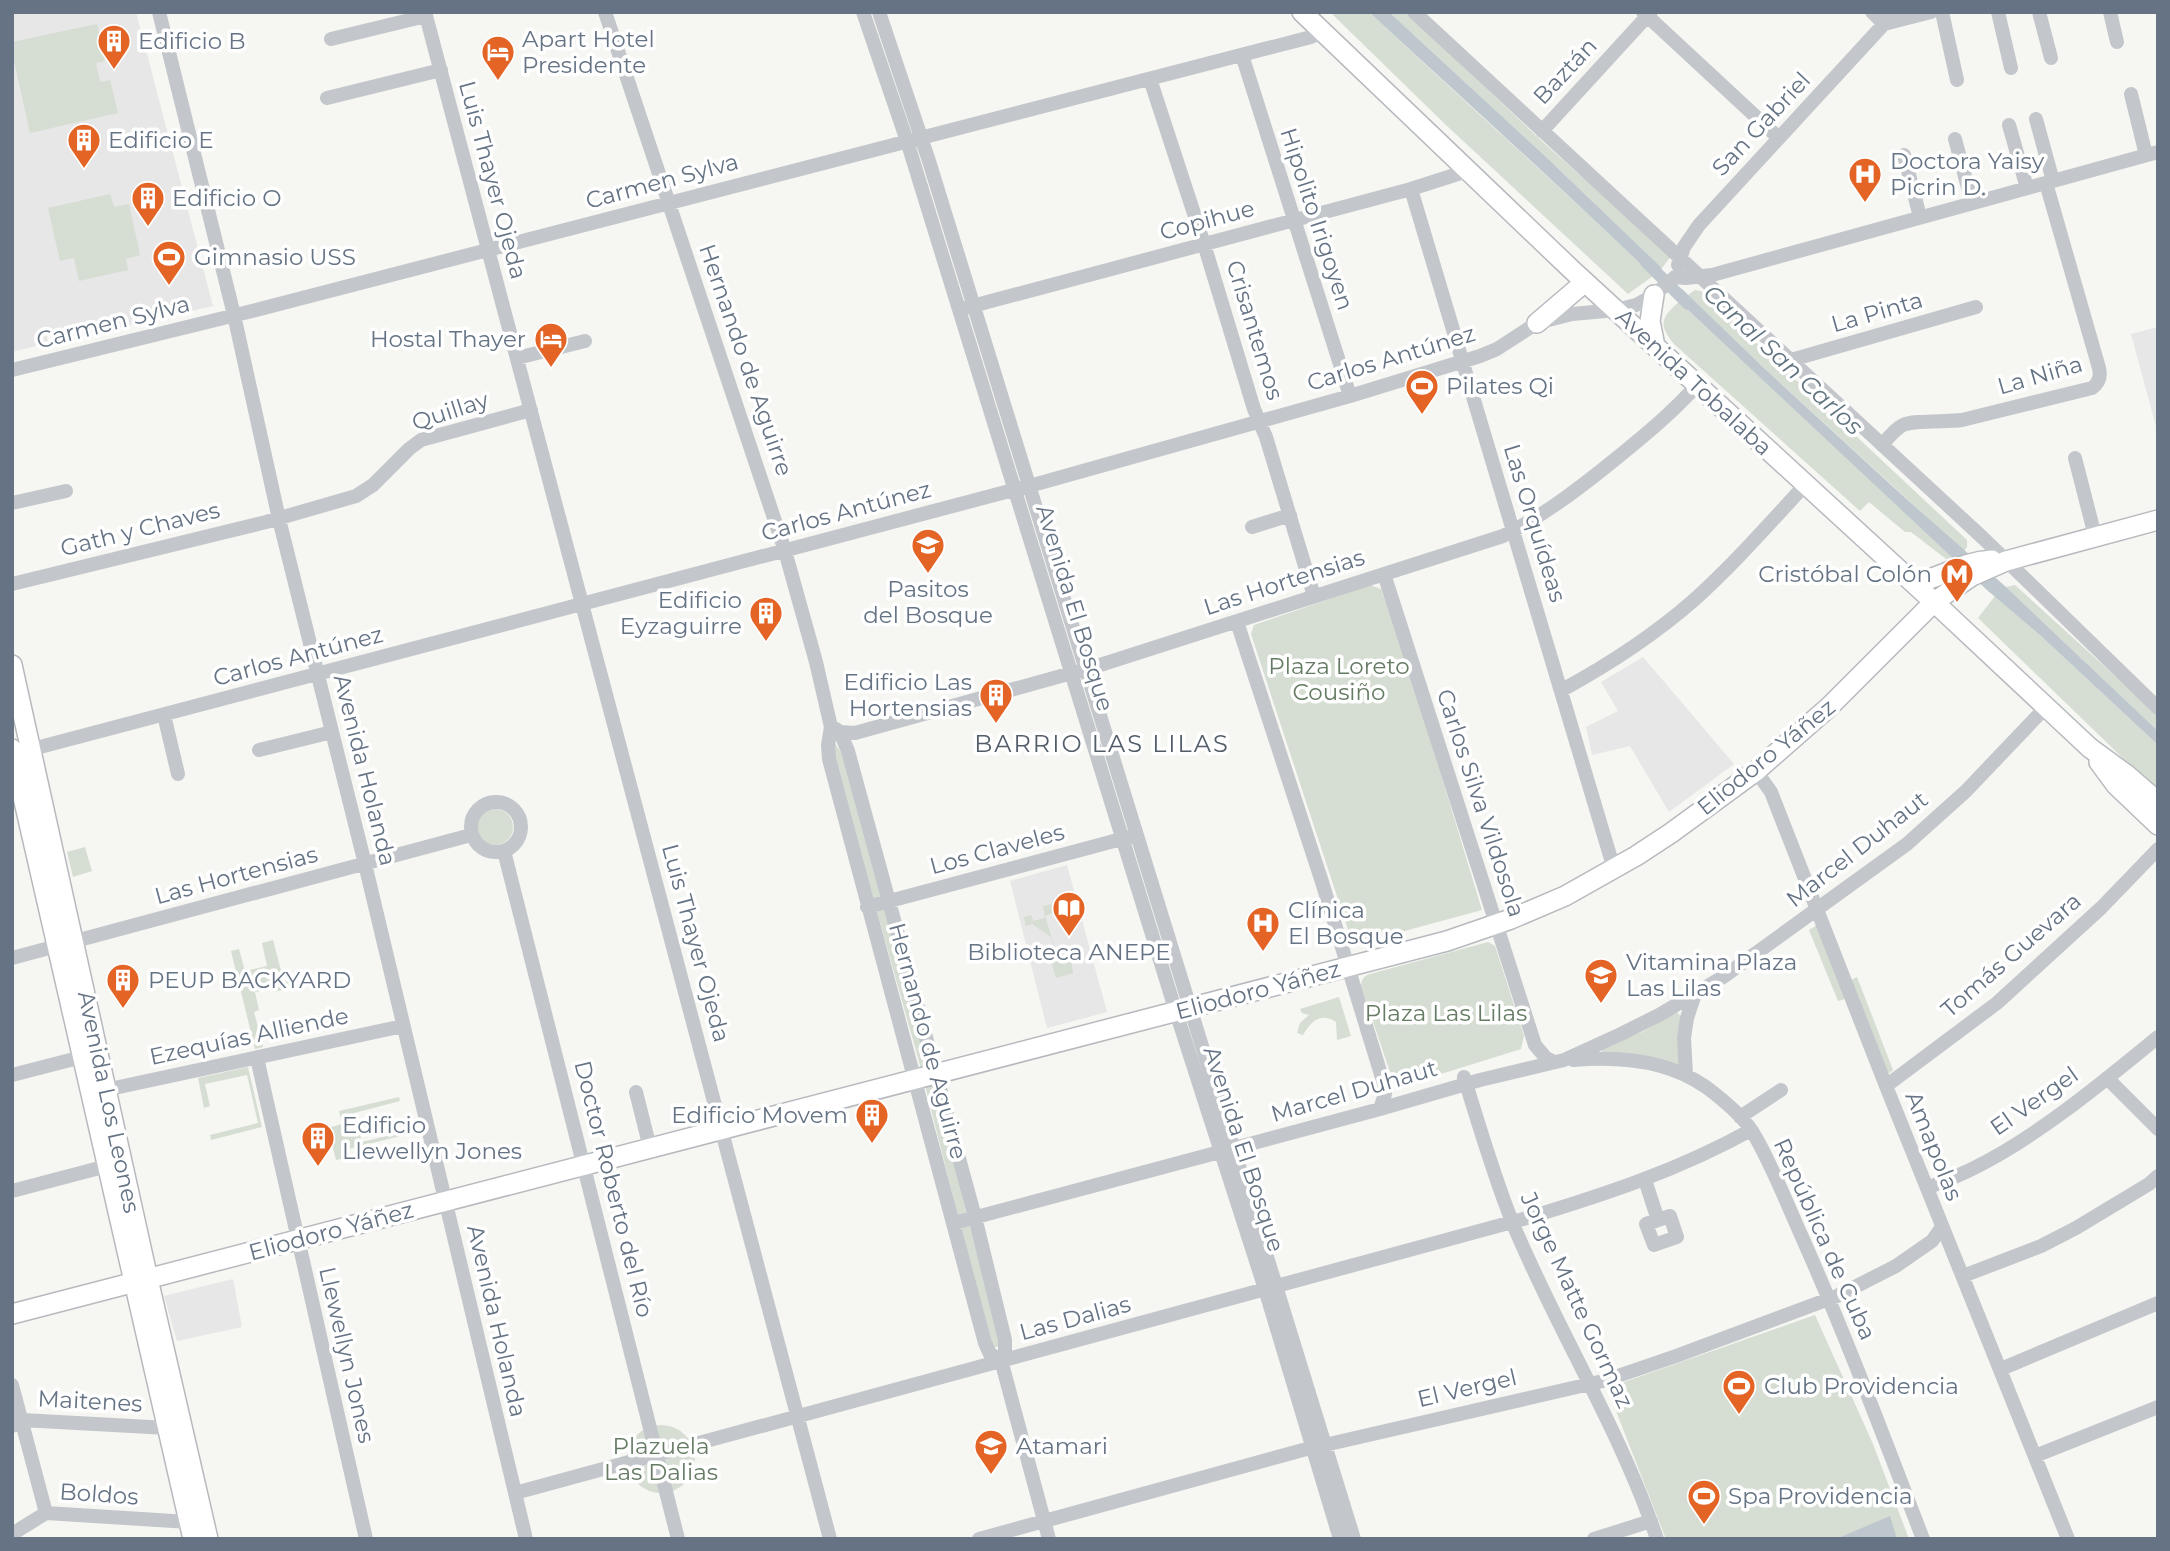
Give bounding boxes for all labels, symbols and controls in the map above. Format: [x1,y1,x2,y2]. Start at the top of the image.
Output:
building icon: Edificio B [95,22,133,71]
place label: Apart Hotel Presidente [522,25,655,79]
place label: Edificio B [138,27,246,55]
street label: Baztán [1527,32,1603,110]
hotel icon: Apart Hotel Presidente [479,33,517,82]
street label: San Gabriel [1706,66,1816,182]
street label: Luis Thayer Ojeda [453,78,533,282]
building icon: Edificio E [65,121,103,170]
street label: Hipolito Irigoyen [1274,124,1360,314]
place label: Edificio E [108,126,214,154]
street label: Carmen Sylva [583,147,741,215]
place label: Doctora Yaisy Picrin D. [1890,147,2045,201]
hospital icon: Doctora Yaisy Picrin D. [1846,155,1884,204]
building icon: Edificio O [129,179,167,228]
place label: Edificio O [172,184,282,212]
street label: Copihue [1157,194,1257,246]
sports icon: Gimnasio USS [150,238,188,287]
street label: Hernando de Aguirre [693,240,799,480]
place label: Gimnasio USS [194,243,356,271]
street label: Crisantemos [1220,257,1290,403]
water label: Canal San Carlos [1698,278,1869,441]
street label: La Pinta [1828,286,1926,338]
street label: Carmen Sylva [33,289,193,355]
street label: Avenida Tobalaba [1610,302,1778,462]
street label: Carlos Antúnez [1303,319,1479,397]
hotel icon: Hostal Thayer [532,320,570,369]
place label: Hostal Thayer [370,325,526,353]
street label: La Niña [1994,350,2086,400]
sports icon: Pilates Qi [1403,367,1441,416]
place label: Pilates Qi [1446,372,1554,400]
street label: Quillay [408,385,492,437]
street label: Las Orquídeas [1498,441,1572,605]
street label: Carlos Antúnez [758,475,934,547]
street label: Gath y Chaves [57,496,223,562]
street label: Avenida El Bosque [1030,501,1120,715]
school or university icon: Pasitos del Bosque [909,526,947,575]
street label: Las Hortensias [1200,543,1368,621]
metro station icon: Cristóbal Colón [1938,555,1976,604]
place label: Cristóbal Colón [1758,560,1932,588]
place label: Pasitos del Bosque [863,575,993,629]
place label: Edificio Eyzaguirre [620,586,742,640]
building icon: Edificio Eyzaguirre [747,594,785,643]
street label: Carlos Antúnez [210,620,386,692]
park label: Plaza Loreto Cousiño [1268,652,1410,706]
place label: Edificio Las Hortensias [843,668,972,722]
street label: Avenida Holanda [328,671,402,869]
building icon: Edificio Las Hortensias [977,676,1015,725]
street label: Carlos Silva Vildosola [1431,685,1531,921]
street label: Eliodoro Yáñez [1691,693,1841,821]
district label: BARRIO LAS LILAS [974,729,1230,758]
street label: Marcel Duhaut [1781,785,1933,913]
street label: Los Claveles [927,818,1067,880]
street label: Las Hortensias [151,840,321,910]
street label: Luis Thayer Ojeda [656,841,736,1045]
street label: Tomás Guevara [1935,887,2087,1023]
library icon: Biblioteca ANEPE [1050,889,1088,938]
place label: Clínica El Bosque [1288,896,1404,950]
hospital icon: Clínica El Bosque [1244,904,1282,953]
street label: Hernando de Aguirre [883,920,973,1162]
place label: Biblioteca ANEPE [967,938,1171,966]
place label: Vitamina Plaza Las Lilas [1626,948,1797,1002]
street label: Eliodoro Yáñez [1173,955,1343,1025]
school or university icon: Vitamina Plaza Las Lilas [1582,956,1620,1005]
building icon: PEUP BACKYARD [104,961,142,1010]
place label: PEUP BACKYARD [148,966,351,994]
street label: Avenida Los Leones [72,988,146,1216]
park label: Plaza Las Lilas [1365,999,1527,1027]
street label: Ezequías Alliende [147,1001,351,1071]
street label: Avenida El Bosque [1198,1043,1290,1255]
street label: Marcel Duhaut [1268,1054,1440,1128]
street label: Doctor Roberto del Río [569,1058,659,1320]
street label: El Vergel [1985,1061,2083,1141]
street label: Amapolas [1899,1087,1969,1205]
building icon: Edificio Movem [853,1096,891,1145]
place label: Edificio Movem [671,1101,848,1129]
place label: Edificio Llewellyn Jones [342,1111,522,1165]
building icon: Edificio Llewellyn Jones [299,1119,337,1168]
street label: República de Cuba [1768,1134,1882,1344]
street label: Jorge Matte Gormaz [1514,1187,1639,1412]
street label: Eliodoro Yáñez [246,1196,416,1266]
street label: Avenida Holanda [461,1222,533,1420]
street label: Llewellyn Jones [313,1264,381,1446]
street label: Las Dalias [1016,1290,1134,1346]
street label: El Vergel [1415,1363,1519,1413]
sports icon: Club Providencia [1720,1367,1758,1416]
place label: Club Providencia [1764,1372,1959,1400]
street label: Maitenes [37,1384,143,1418]
school or university icon: Atamari [972,1427,1010,1476]
park label: Plazuela Las Dalias [604,1432,718,1486]
place label: Atamari [1016,1432,1108,1460]
street label: Boldos [59,1477,139,1511]
sports icon: Spa Providencia [1685,1477,1723,1526]
place label: Spa Providencia [1728,1482,1912,1510]

